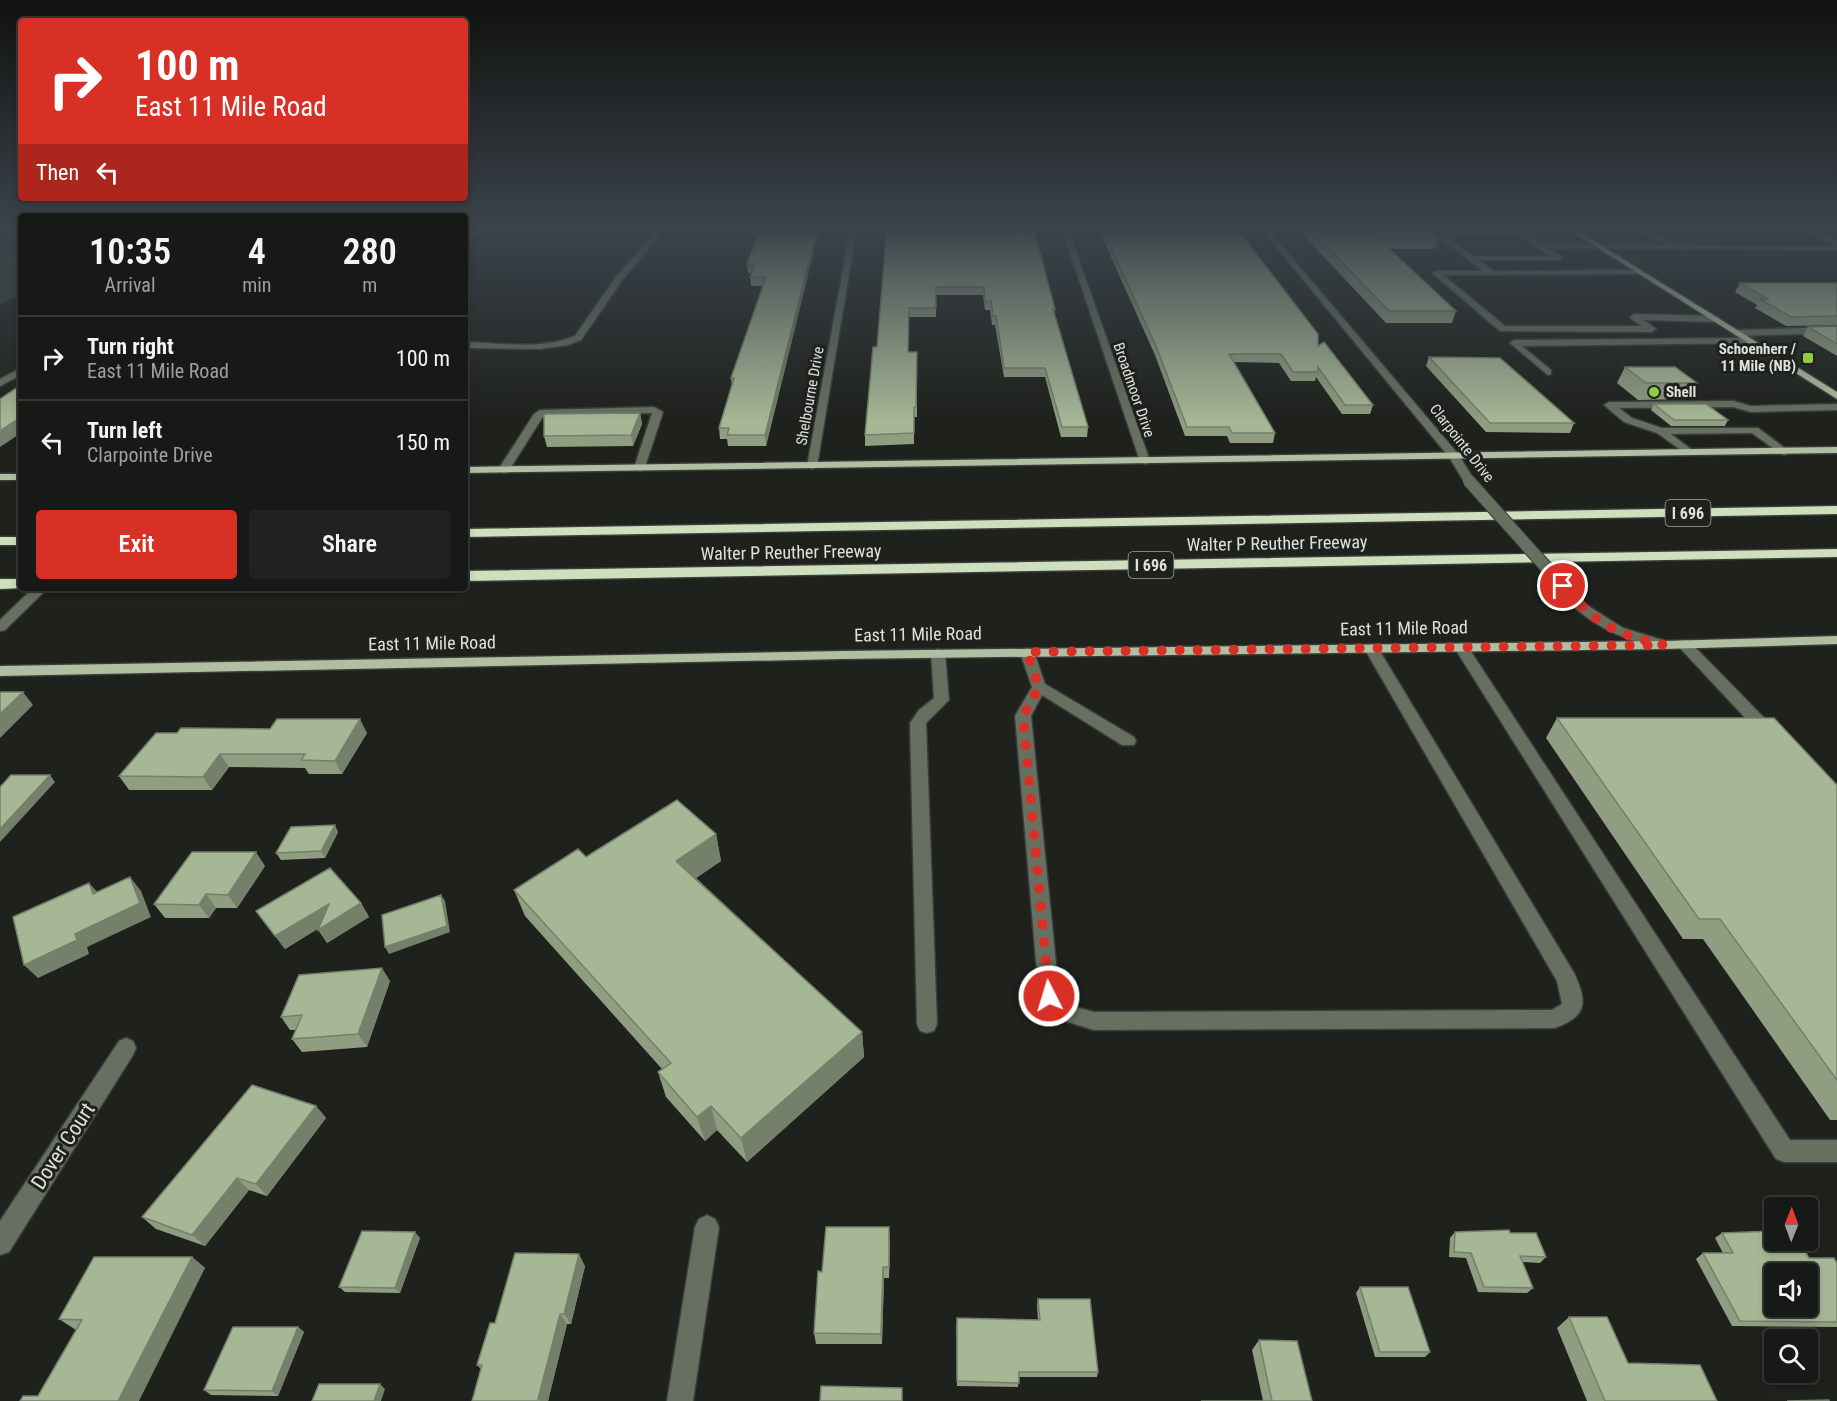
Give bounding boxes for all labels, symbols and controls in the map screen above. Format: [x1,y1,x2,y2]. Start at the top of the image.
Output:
text: 100 m [135,41,240,90]
icon: right [36,42,114,120]
text: East 11 Mile Road [135,91,327,123]
icon: left [91,156,124,189]
text: Then [36,160,79,185]
text: 10:35 [89,231,171,273]
text: 4 [248,231,266,273]
text: 280 [343,231,397,273]
text: Arrival [105,273,156,297]
text: min [242,273,271,297]
text: m [362,273,377,297]
text: Turn right [87,334,174,359]
street label: Broadmoor Drive [1109,340,1159,440]
place label: Schoenherr / 11 Mile (NB) [1719,340,1796,375]
icon: right [36,342,69,375]
street label: Shelbourne Drive [792,345,828,447]
text: 100 m [396,346,450,371]
marker: Schoenherr / 11 Mile (NB) [1801,351,1815,365]
text: East 11 Mile Road [87,359,229,383]
place label: Shell [1666,383,1696,401]
marker: Shell [1647,385,1661,399]
street label: Clarpointe Drive [1426,400,1498,486]
text: Turn left [87,418,162,443]
icon: left [36,426,69,459]
text: 150 m [396,430,450,455]
text: Clarpointe Drive [87,443,213,467]
road number: I 696 [1666,500,1710,526]
button: Exit [36,510,237,579]
button: Share [249,510,450,579]
street label: Walter P Reuther Freeway [1186,531,1368,555]
street label: Walter P Reuther Freeway [700,540,882,564]
road number: I 696 [1128,552,1174,578]
pin [1537,560,1588,611]
icon: arrive [1546,569,1579,602]
street label: East 11 Mile Road [1340,616,1468,640]
street label: East 11 Mile Road [854,622,982,646]
street label: East 11 Mile Road [368,631,496,655]
position arrow [1017,964,1081,1028]
street label: Dover Court [26,1098,100,1194]
north arrow [1764,1197,1818,1251]
map controls [1764,1197,1818,1383]
button: sound [1764,1263,1818,1317]
button: search [1764,1329,1818,1383]

